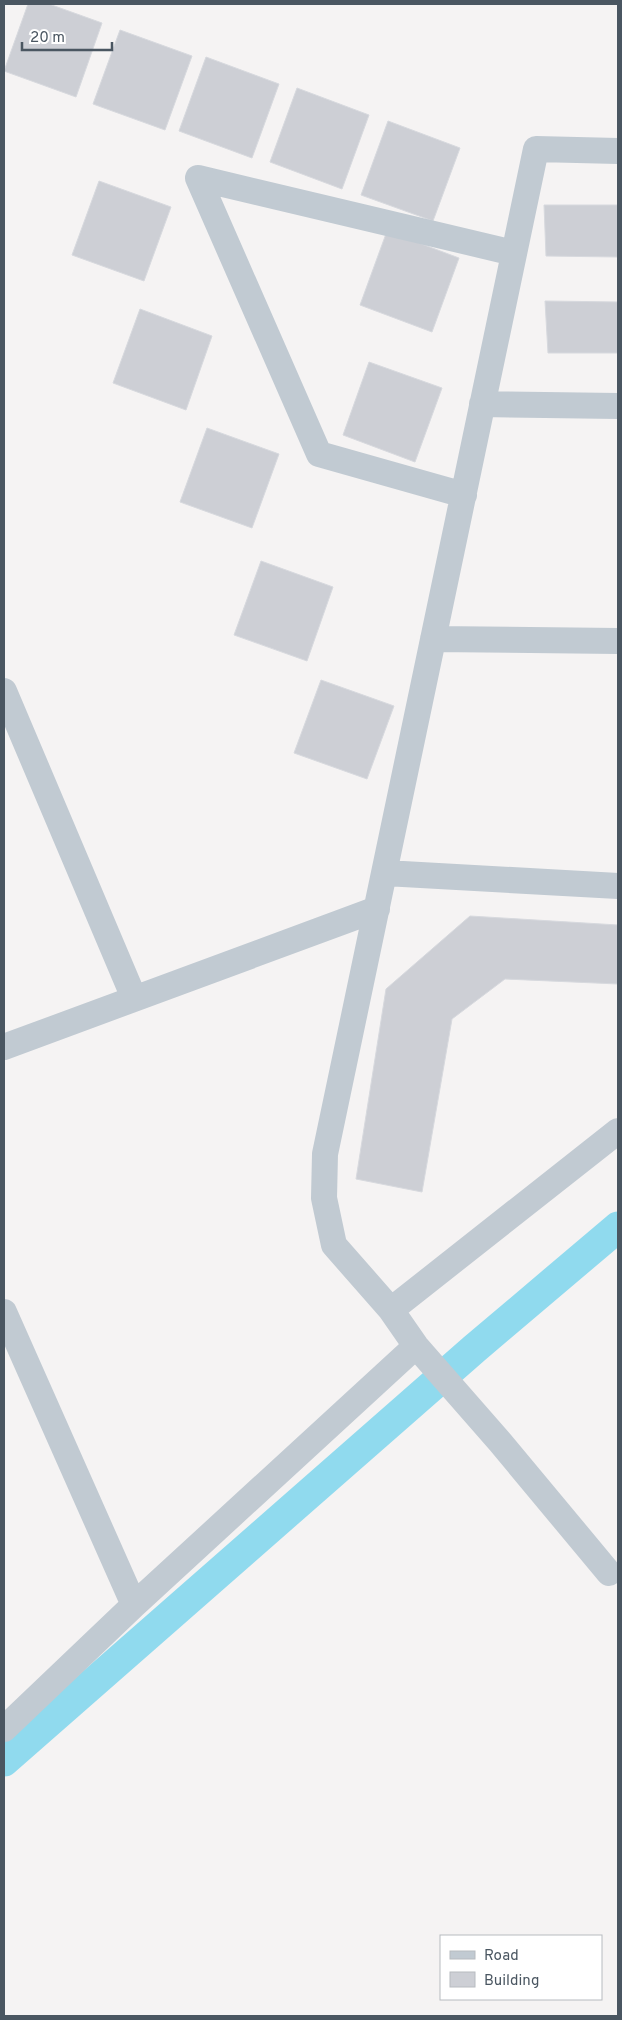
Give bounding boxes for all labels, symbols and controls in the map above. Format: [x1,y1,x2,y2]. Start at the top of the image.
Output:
scale bar [22,20,112,52]
text: 20 m [30,29,65,48]
legend [440,1935,602,2000]
text: Road [484,1947,519,1966]
text: Building [484,1972,539,1991]

